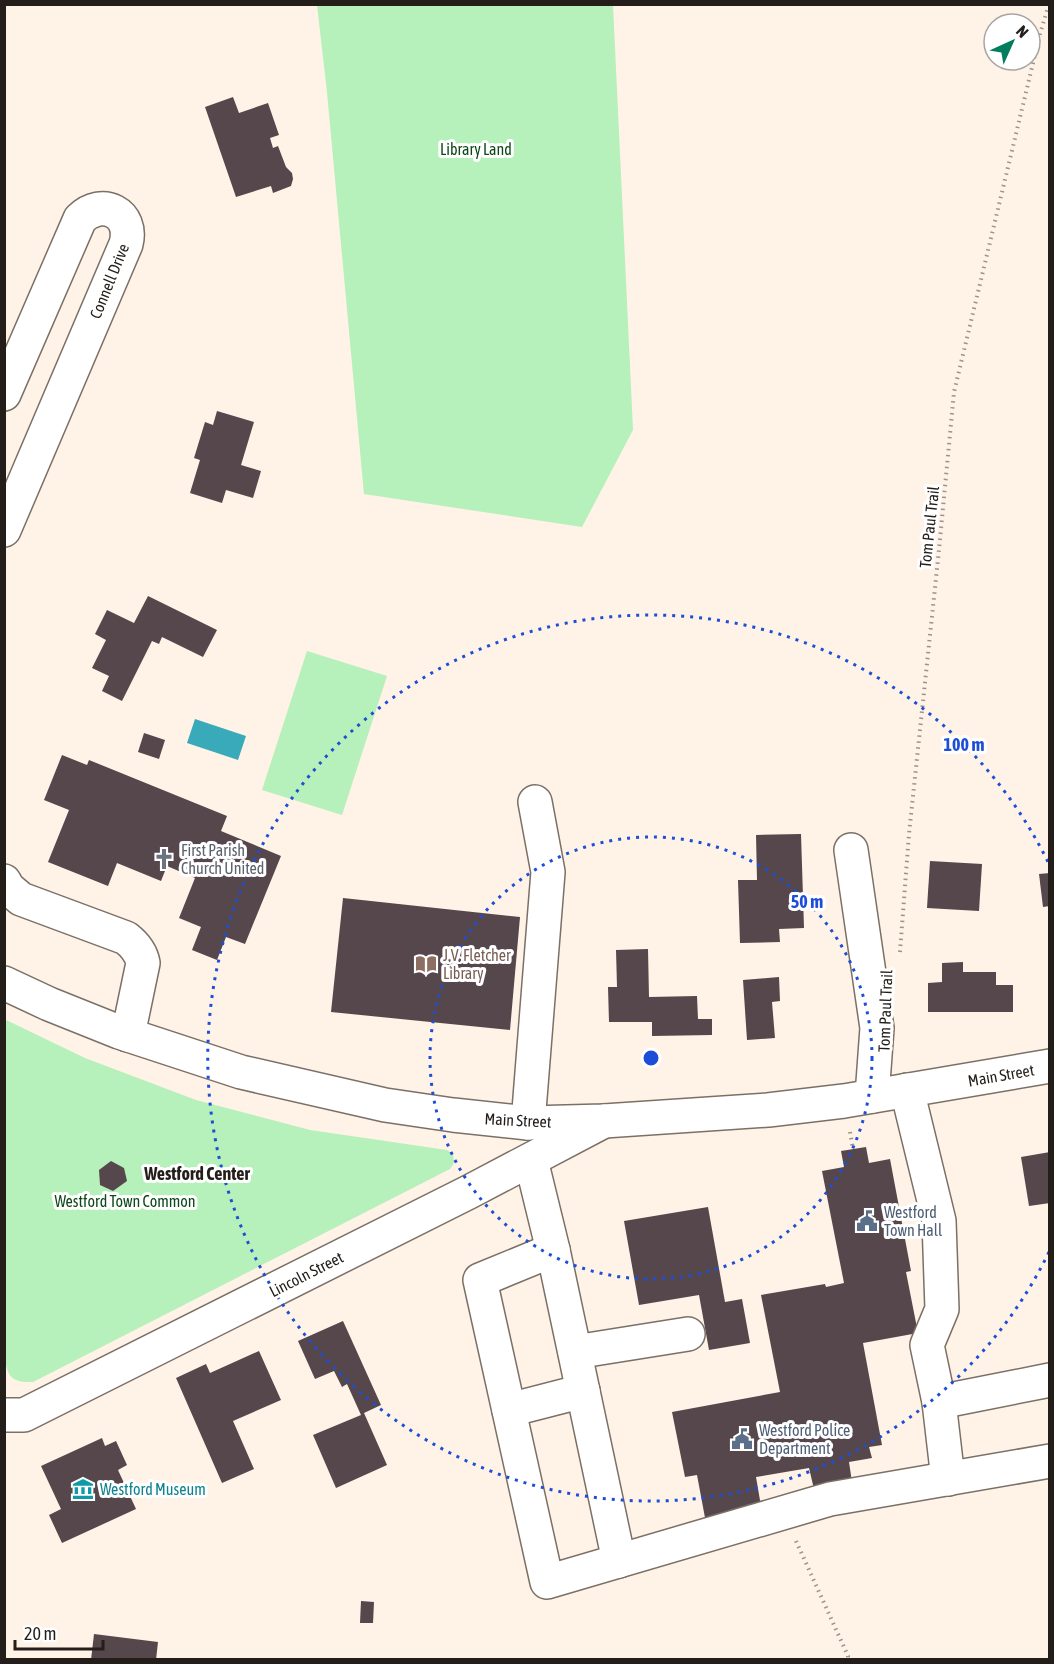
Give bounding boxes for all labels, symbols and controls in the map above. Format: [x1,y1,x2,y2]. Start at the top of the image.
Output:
north arrow [982,12,1042,72]
text: N [1013,22,1032,41]
park label: Library Land [440,140,512,159]
street label: Connell Drive [86,241,132,321]
street label: Tom Paul Trail [916,484,942,569]
text: 100 m [944,734,984,755]
place label: First Parish Church United [181,841,264,877]
church icon: First Parish Church United [152,847,176,871]
text: 50 m [791,891,823,912]
place label: J.V. Fletcher Library [443,946,511,983]
library icon: J.V. Fletcher Library [414,952,438,976]
street label: Tom Paul Trail [875,969,895,1052]
centre of rings [641,1048,661,1068]
street label: Main Street [966,1060,1036,1090]
street label: Main Street [484,1109,552,1131]
district label: Westford Center [143,1163,250,1184]
park label: Westford Town Common [54,1192,196,1210]
place label: Westford Town Hall [884,1203,943,1239]
public building icon: Westford Town Hall [855,1209,879,1233]
street label: Lincoln Street [266,1248,346,1300]
place label: Westford Police Department [759,1421,850,1458]
public building icon: Westford Police Department [730,1427,754,1451]
museum icon: Westford Museum [71,1477,95,1501]
place label: Westford Museum [100,1480,206,1498]
scale bar [15,1613,104,1651]
text: 20 m [24,1623,56,1644]

